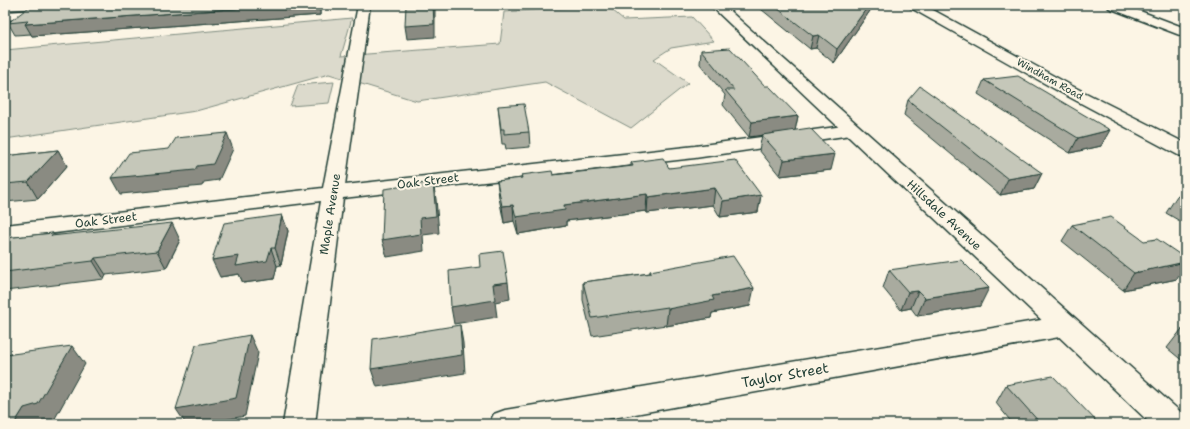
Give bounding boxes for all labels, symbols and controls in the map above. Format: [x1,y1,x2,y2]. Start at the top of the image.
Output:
street label: Windham Road [1014,55,1086,103]
street label: Oak Street [396,169,460,193]
street label: Maple Avenue [316,172,344,256]
street label: Hillsdale Avenue [903,176,985,254]
street label: Oak Street [74,208,138,232]
street label: Taylor Street [740,358,830,392]

